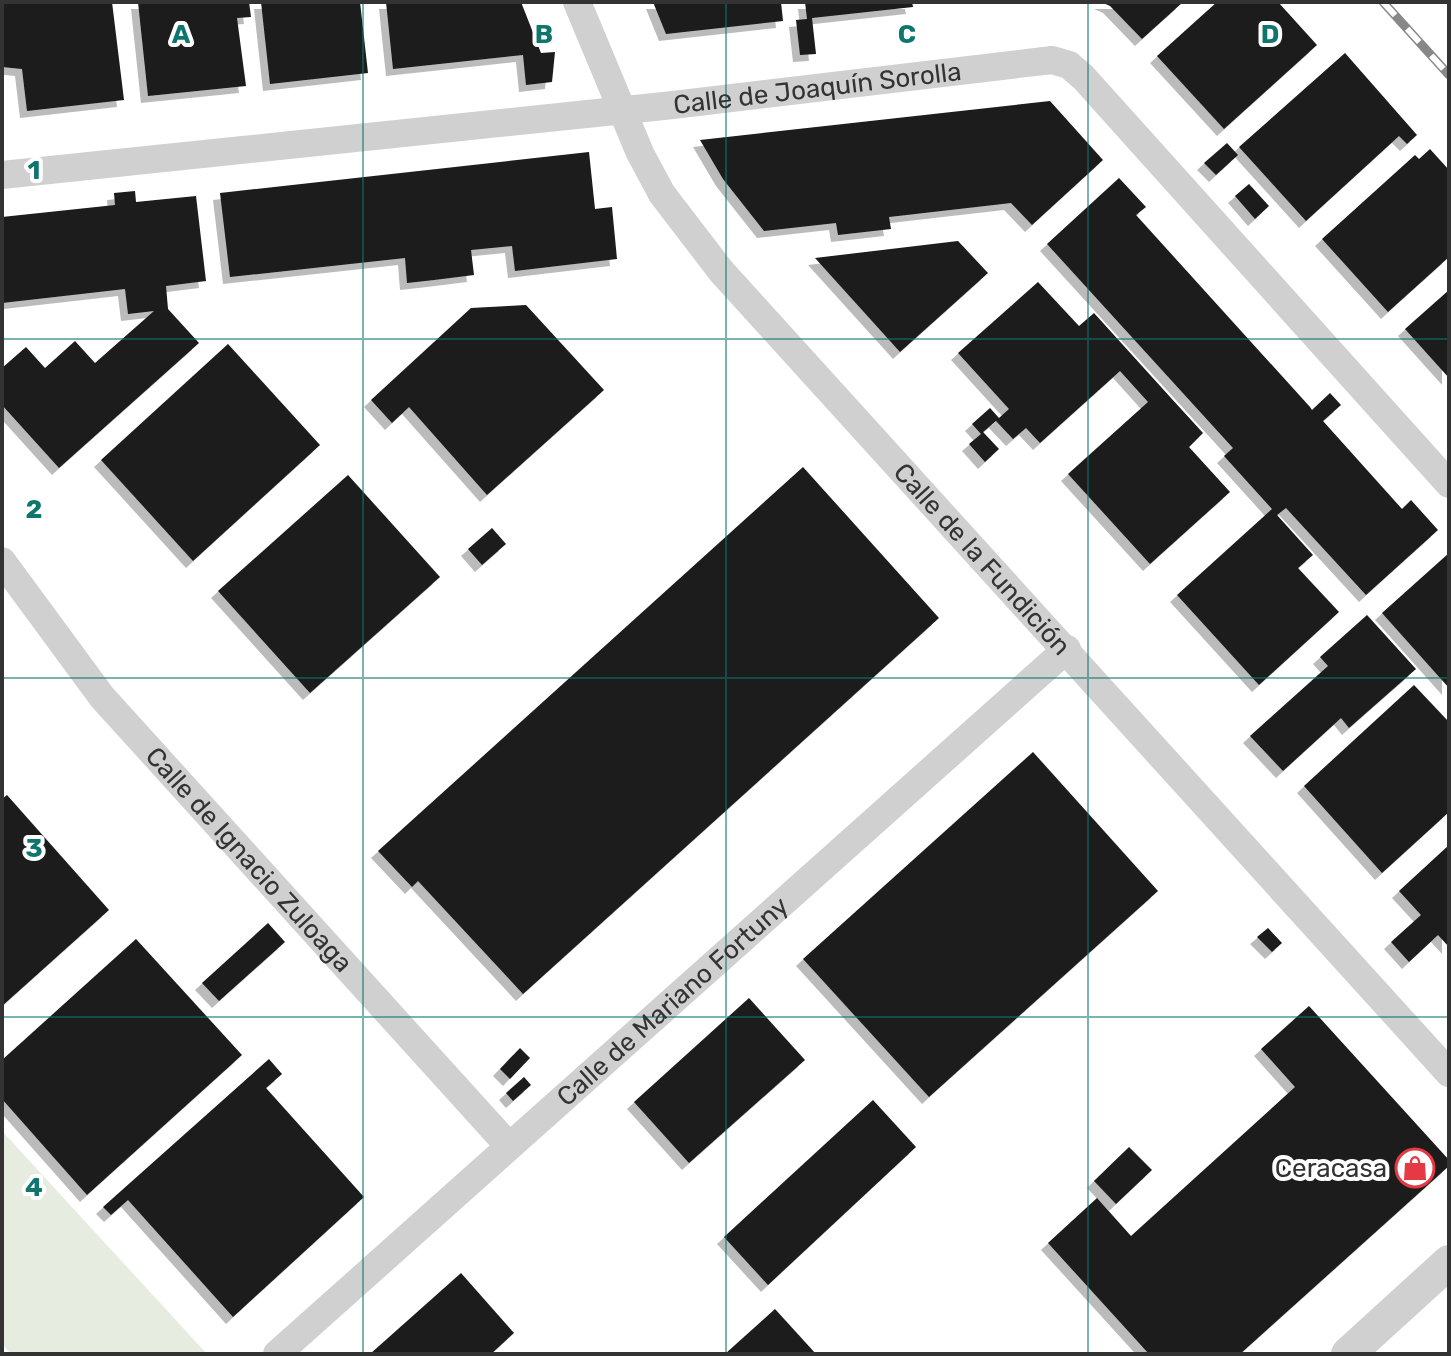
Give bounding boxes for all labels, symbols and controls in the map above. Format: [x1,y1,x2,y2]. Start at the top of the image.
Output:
text: A [172,19,191,50]
text: B [535,19,553,50]
text: C [898,19,916,50]
text: D [1261,19,1279,50]
street label: Calle de Joaquín Sorolla [672,56,963,121]
text: 1 [28,155,40,186]
street label: Calle de la Fundición [887,457,1077,662]
text: 2 [26,494,42,525]
street label: Calle de Ignacio Zuloaga [139,741,359,979]
text: 3 [25,833,43,864]
street label: Calle de Mariano Fortuny [551,890,795,1113]
shop icon: Ceracasa [1394,1147,1436,1189]
place label: Ceracasa [1275,1153,1387,1184]
text: 4 [25,1172,43,1203]

